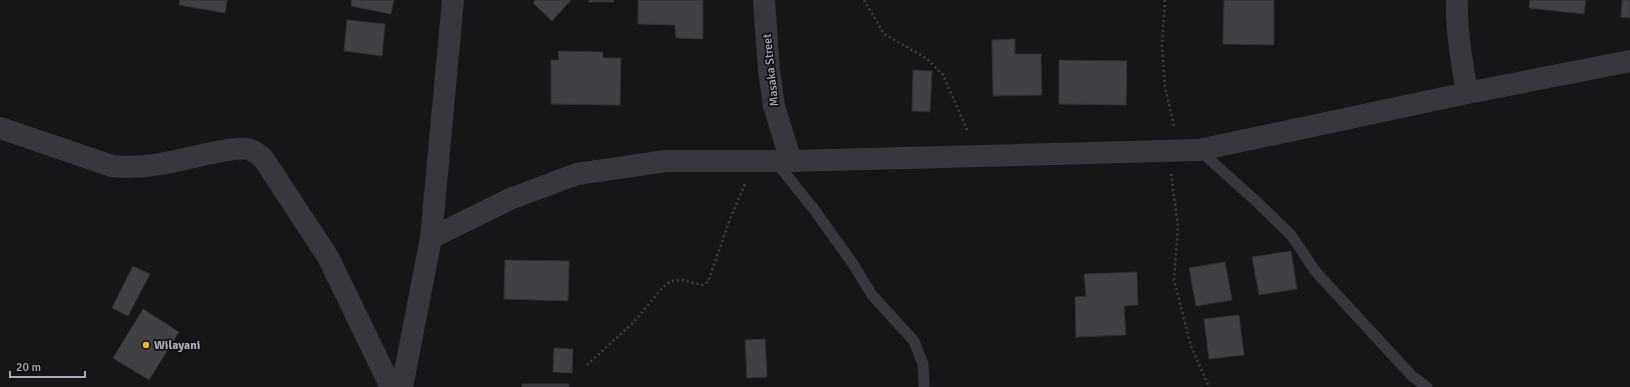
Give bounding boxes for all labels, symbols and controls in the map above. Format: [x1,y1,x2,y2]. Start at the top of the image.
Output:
street label: Masaka Street [760,33,782,107]
place label: Wilayani [154,338,200,353]
marker: Wilayani [141,340,151,350]
scale bar [10,353,85,379]
text: 20 m [16,360,41,375]

